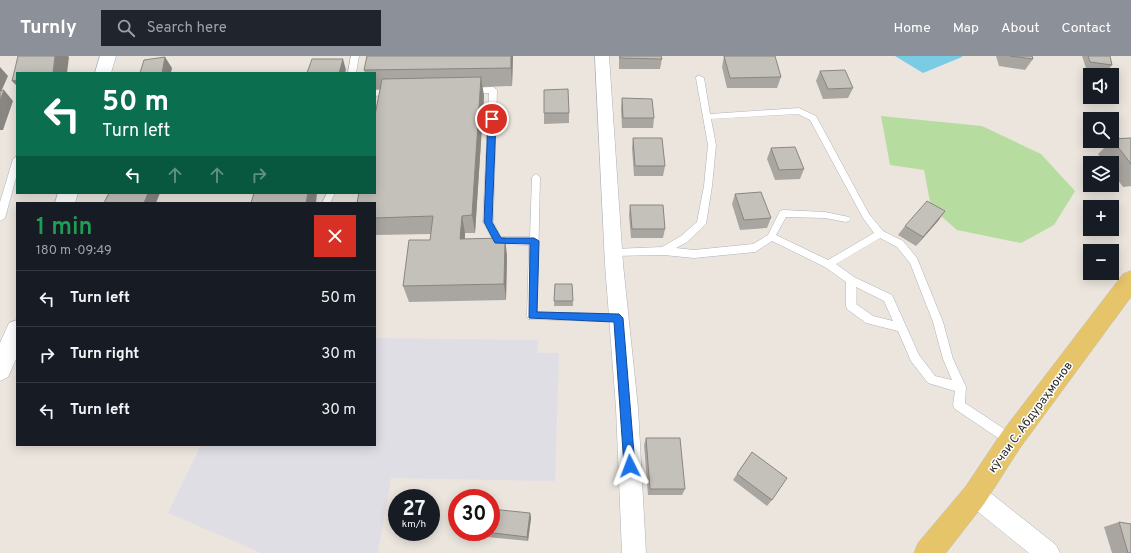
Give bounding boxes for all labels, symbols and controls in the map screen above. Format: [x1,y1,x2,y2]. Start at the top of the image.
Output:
search box [101,10,381,46]
text: Turnly [20,16,77,40]
icon: search [115,17,137,39]
text: Search here [147,19,227,38]
text: Home [894,20,931,37]
text: Map [953,20,979,37]
text: About [1001,20,1040,37]
text: Contact [1062,20,1111,37]
map controls [1083,68,1119,280]
button: sound [1083,68,1119,104]
text: 50 m [102,85,169,121]
icon: left [36,88,88,140]
pin [475,102,509,136]
icon: arrive [481,108,503,130]
button: search [1083,112,1119,148]
text: Turn left [102,120,170,143]
button: layers [1083,156,1119,192]
icon: left [122,164,144,186]
icon: ahead [164,164,186,186]
icon: ahead [206,164,228,186]
icon: right [248,164,270,186]
button: + [1083,200,1119,236]
text: 1 min [36,213,93,243]
button: close [314,215,356,257]
text: 180 m · 09:49 [36,243,112,259]
button: − [1083,244,1119,280]
icon: left [36,288,58,310]
text: Turn left [70,289,130,308]
text: 50 m [321,289,356,308]
icon: right [36,344,58,366]
text: Turn right [70,345,139,364]
text: 30 m [321,345,356,364]
street label: кӯчаи С. Абдураҳмонов [985,359,1077,477]
icon: left [36,400,58,422]
text: Turn left [70,401,130,420]
text: 30 m [321,401,356,420]
position arrow [609,445,651,487]
speed limit sign: 30 [448,489,500,541]
text: 27 [403,497,425,523]
text: km/h [402,518,426,531]

